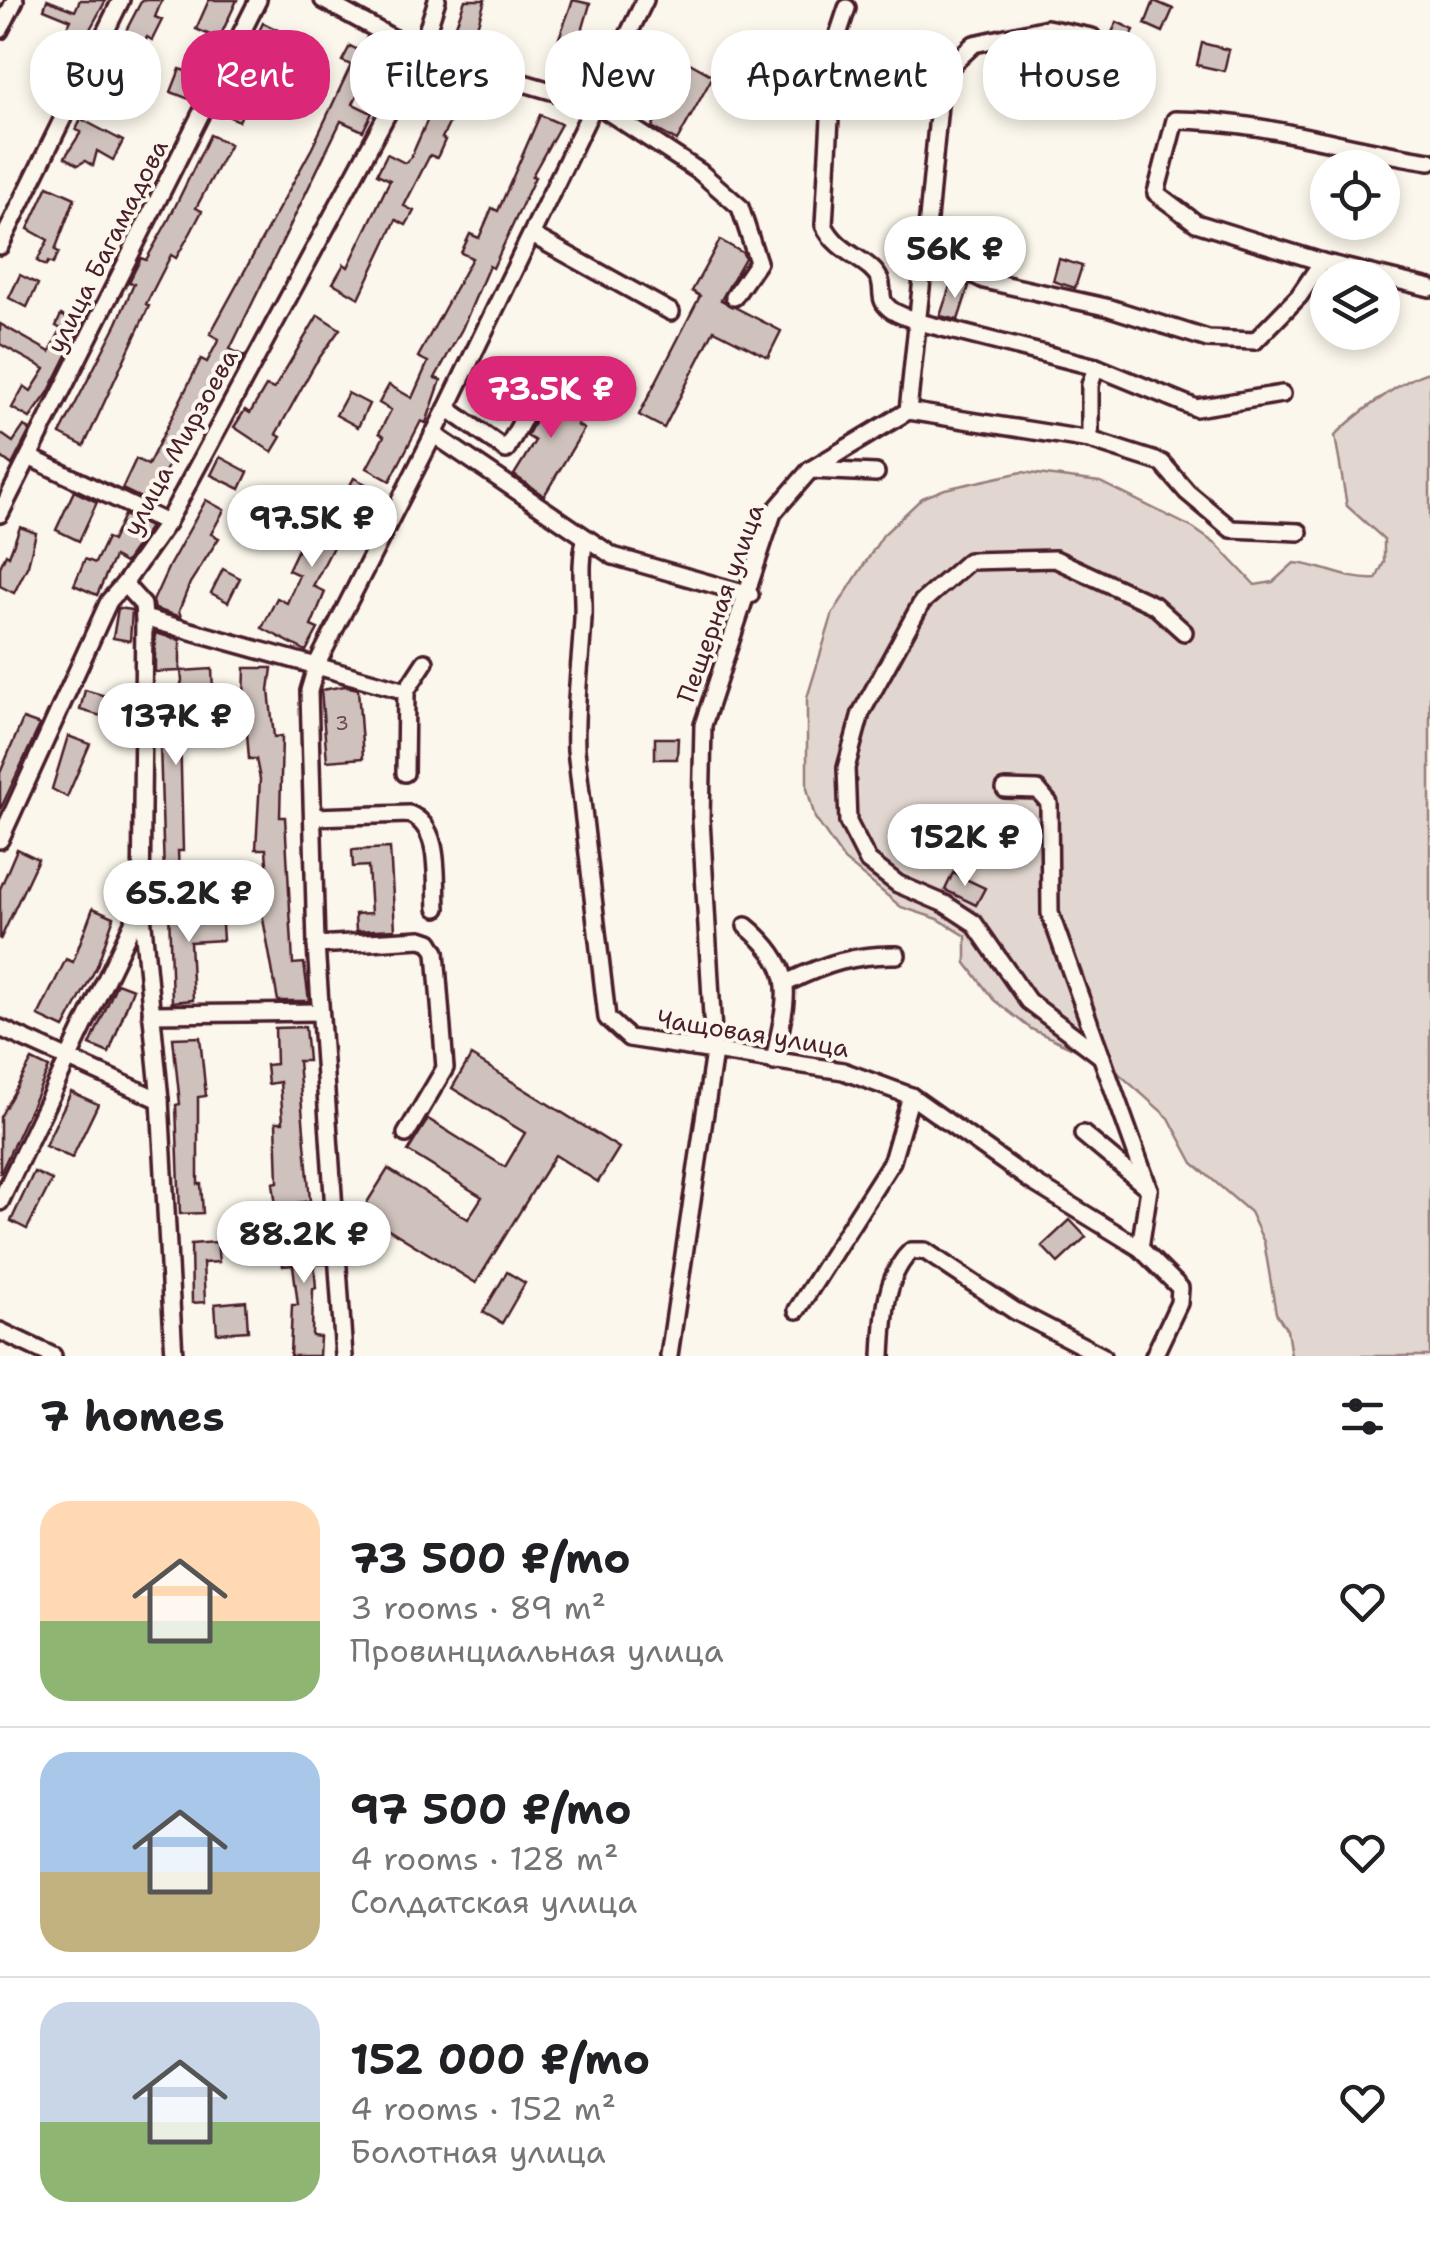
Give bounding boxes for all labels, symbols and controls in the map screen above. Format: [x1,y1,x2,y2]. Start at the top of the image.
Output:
chip: Buy [30,30,161,120]
chip: Rent [181,30,330,120]
chip: Filters [350,30,525,120]
chip: New [545,30,691,120]
chip: Apartment [711,30,963,120]
chip: House [983,30,1156,120]
street label: улица Багамадова [38,133,176,359]
map controls [1310,150,1400,350]
button: locate [1310,150,1400,240]
pin: 56K ₽ [885,216,1025,301]
text: 56K ₽ [906,227,1004,270]
button: layers [1310,260,1400,350]
street label: улица Мирзоева [115,342,246,542]
pin: 73.5K ₽ [459,356,643,441]
text: 73.5K ₽ [488,367,615,410]
pin: 97.5K ₽ [220,485,404,570]
text: 97.5K ₽ [249,496,375,539]
street label: Пещерная улица [668,499,772,707]
pin: 137K ₽ [95,683,257,768]
text: 137K ₽ [120,694,232,737]
house number: 3 [335,710,349,736]
pin: 152K ₽ [884,804,1046,889]
text: 152K ₽ [909,815,1021,858]
pin: 65.2K ₽ [97,860,281,945]
text: 65.2K ₽ [125,871,253,914]
street label: Чащовая улица [654,1001,852,1065]
pin: 88.2K ₽ [212,1201,396,1286]
text: 88.2K ₽ [239,1212,369,1255]
text: 7 homes [40,1388,225,1444]
icon: filters [1335,1389,1390,1444]
text: 73 500 ₽/mo [350,1530,631,1586]
icon: home [120,1541,240,1661]
icon: heart [1335,1574,1390,1629]
text: 3 rooms · 89 m² [350,1586,606,1629]
text: Провинциальная улица [350,1629,724,1672]
text: 97 500 ₽/mo [350,1781,632,1837]
icon: home [120,1792,240,1912]
icon: heart [1335,1825,1390,1880]
text: 4 rooms · 128 m² [350,1837,618,1880]
text: Солдатская улица [350,1880,637,1923]
text: 152 000 ₽/mo [350,2031,650,2087]
icon: home [120,2042,240,2162]
icon: heart [1335,2075,1390,2130]
text: 4 rooms · 152 m² [350,2087,616,2130]
text: Болотная улица [350,2130,606,2173]

